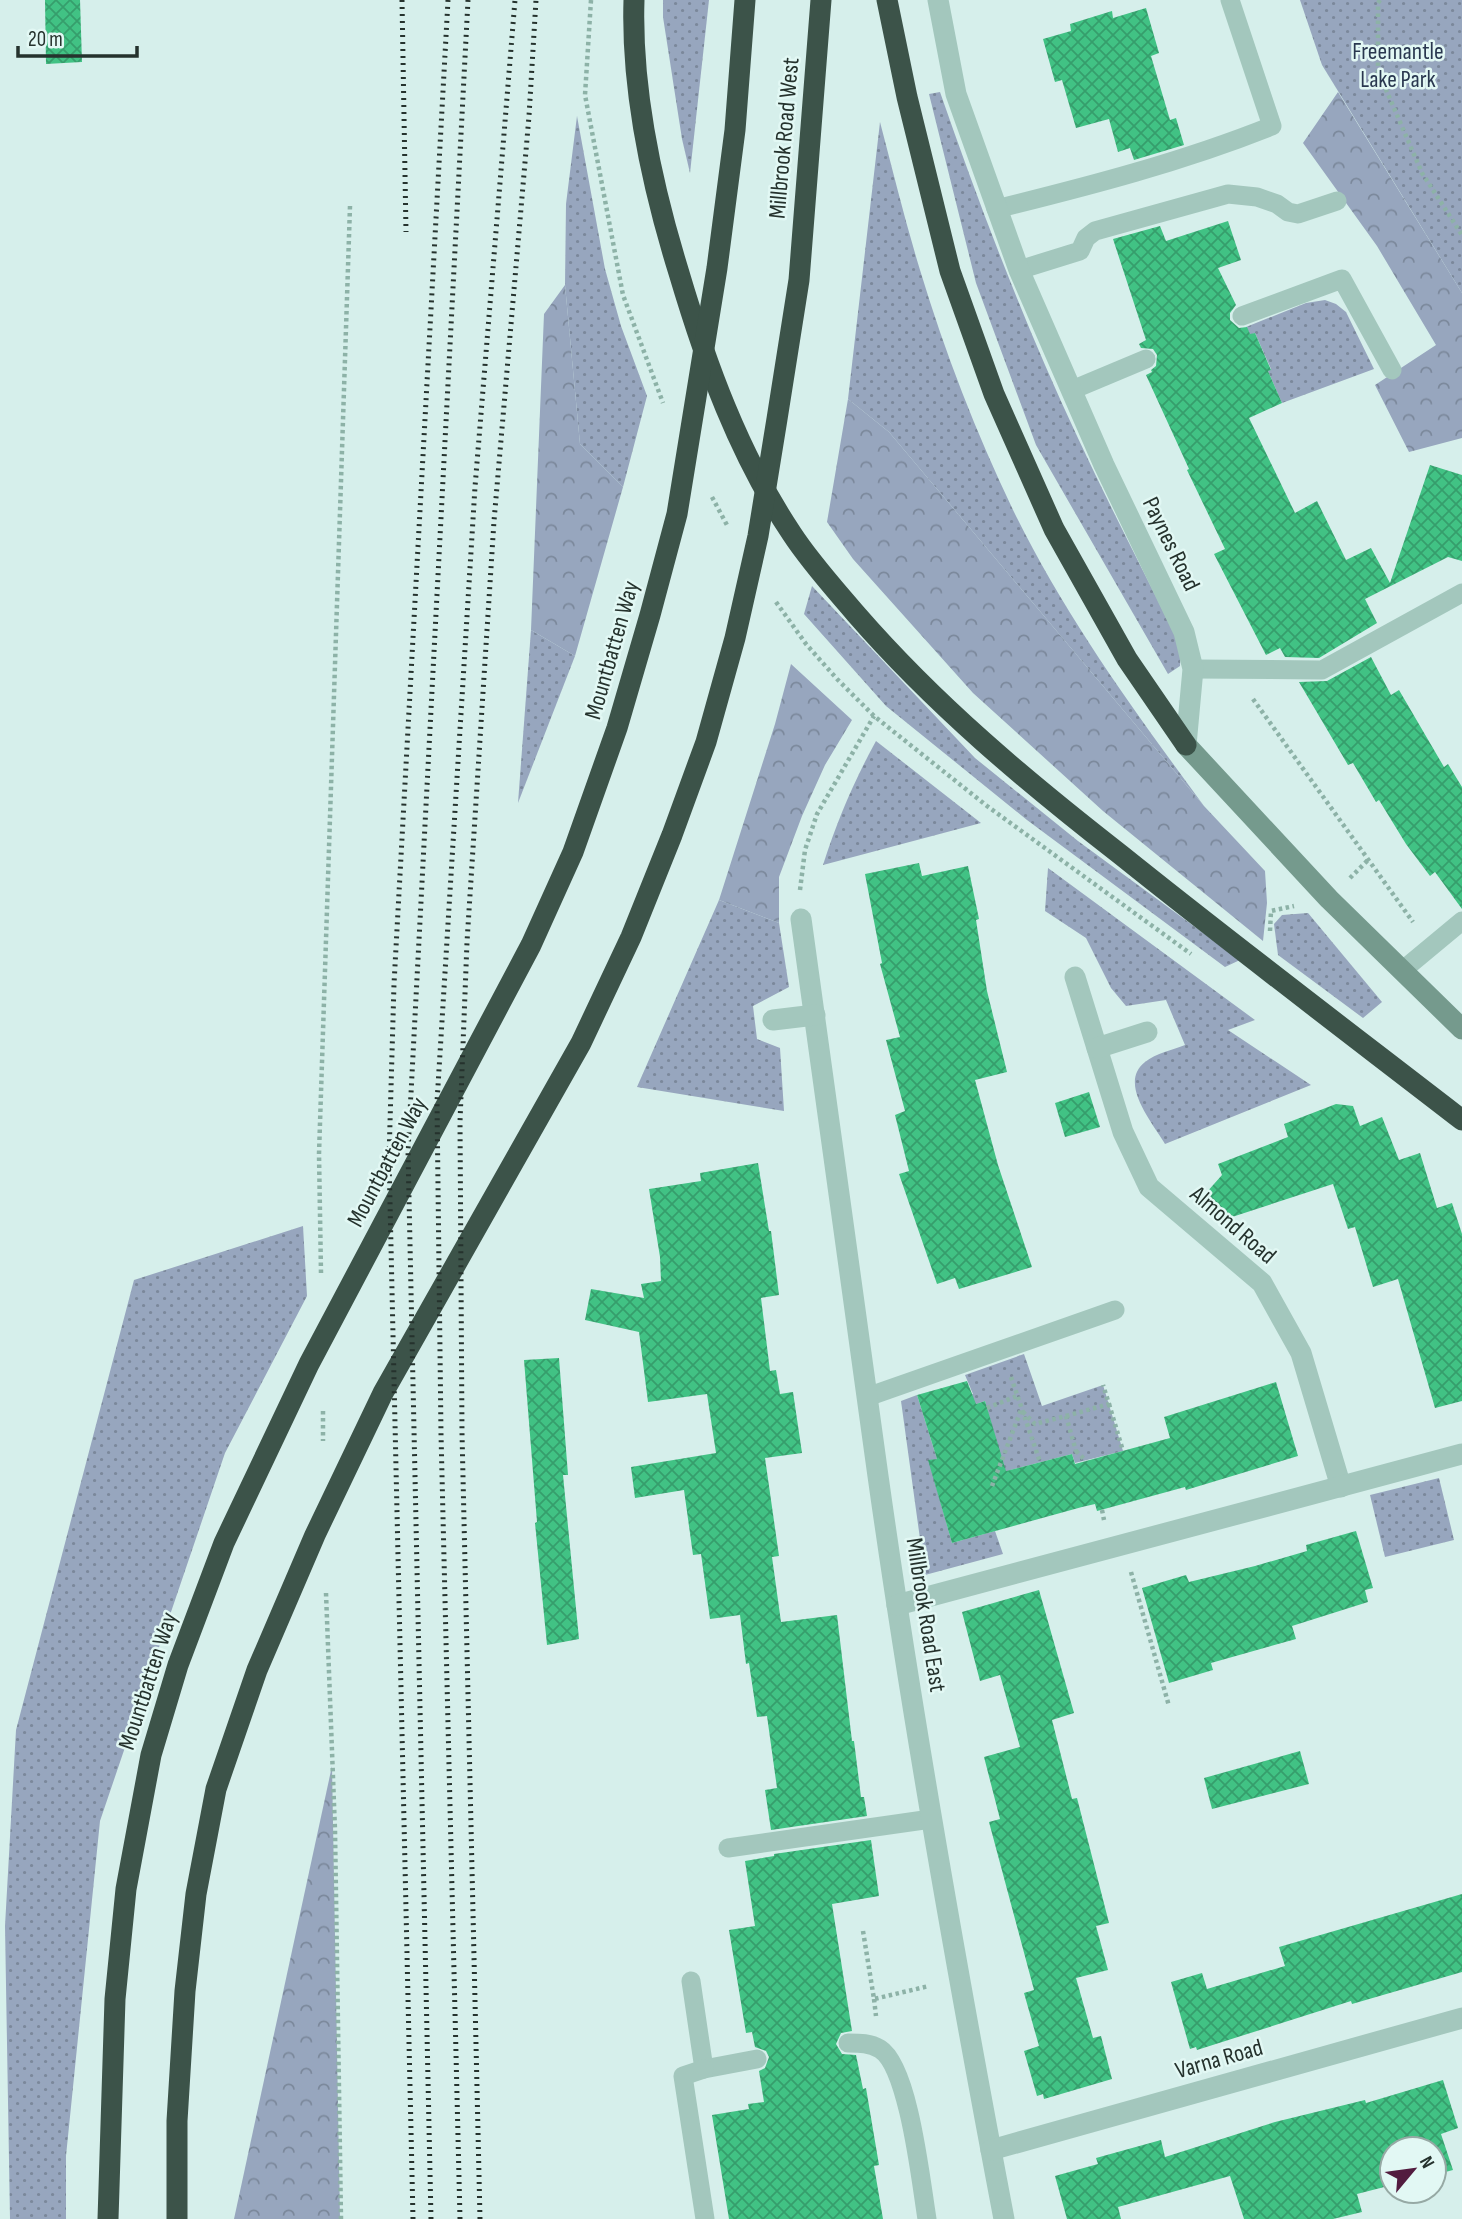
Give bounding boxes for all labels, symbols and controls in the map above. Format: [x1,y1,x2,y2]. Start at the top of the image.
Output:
scale bar [18,14,136,58]
text: 20 m [28,27,63,52]
park label: Freemantle Lake Park [1352,37,1444,94]
street label: Millbrook Road West [763,56,805,220]
street label: Paynes Road [1136,492,1206,596]
street label: Mountbatten Way [578,577,646,723]
street label: Mountbatten Way [341,1092,433,1232]
street label: Almond Road [1183,1179,1282,1270]
street label: Millbrook Road East [900,1536,952,1694]
street label: Mountbatten Way [112,1609,184,1753]
street label: Varna Road [1172,2033,1266,2085]
north arrow [1378,2135,1448,2205]
text: N [1414,2152,1439,2173]

